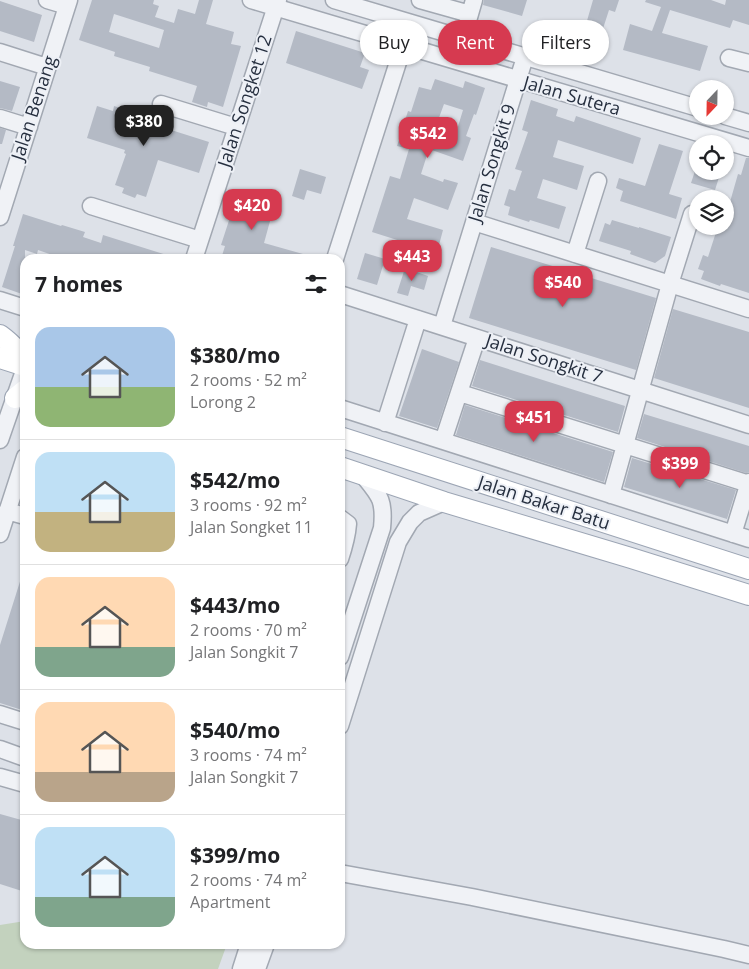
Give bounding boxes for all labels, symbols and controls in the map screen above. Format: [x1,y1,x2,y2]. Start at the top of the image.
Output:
chip: Buy [360,20,428,65]
chip: Rent [438,20,512,65]
chip: Filters [522,20,609,65]
street label: Jalan Songket 12 [211,31,277,172]
street label: Jalan Benang [4,52,61,165]
street label: Jalan Sutera [519,69,624,120]
north arrow [689,80,734,125]
map controls [689,80,734,235]
street label: Jalan Songkit 9 [461,101,520,226]
pin: $380 [114,104,174,147]
text: $380 [126,110,162,132]
pin: $542 [398,116,458,159]
text: $542 [410,122,446,144]
button: locate [689,135,734,180]
pin: $420 [222,188,282,231]
button: layers [689,190,734,235]
text: $420 [234,194,270,216]
pin: $443 [382,240,442,282]
text: $443 [394,245,430,267]
pin: $540 [533,266,593,308]
text: 7 homes [35,270,123,298]
icon: filters [302,270,330,298]
text: $540 [545,271,581,293]
street label: Jalan Songkit 7 [481,327,606,388]
text: $380/mo [190,341,280,369]
icon: home [75,347,135,407]
text: 2 rooms · 52 m² [190,369,307,391]
text: Lorong 2 [190,391,256,413]
pin: $451 [504,400,564,443]
text: $451 [516,406,552,428]
pin: $399 [650,446,710,489]
text: $399 [662,452,698,474]
text: $542/mo [190,466,280,494]
street label: Jalan Bakar Batu [473,469,613,535]
icon: home [75,472,135,532]
text: 3 rooms · 92 m² [190,494,307,516]
text: Jalan Songket 11 [190,516,313,538]
text: $443/mo [190,591,280,619]
icon: home [75,597,135,657]
text: 2 rooms · 70 m² [190,619,307,641]
text: Jalan Songkit 7 [190,641,298,663]
text: $540/mo [190,716,280,744]
icon: home [75,722,135,782]
text: 3 rooms · 74 m² [190,744,307,766]
text: Jalan Songkit 7 [190,766,298,788]
text: $399/mo [190,841,280,869]
icon: home [75,847,135,907]
text: 2 rooms · 74 m² [190,869,307,891]
text: Apartment [190,891,270,913]

